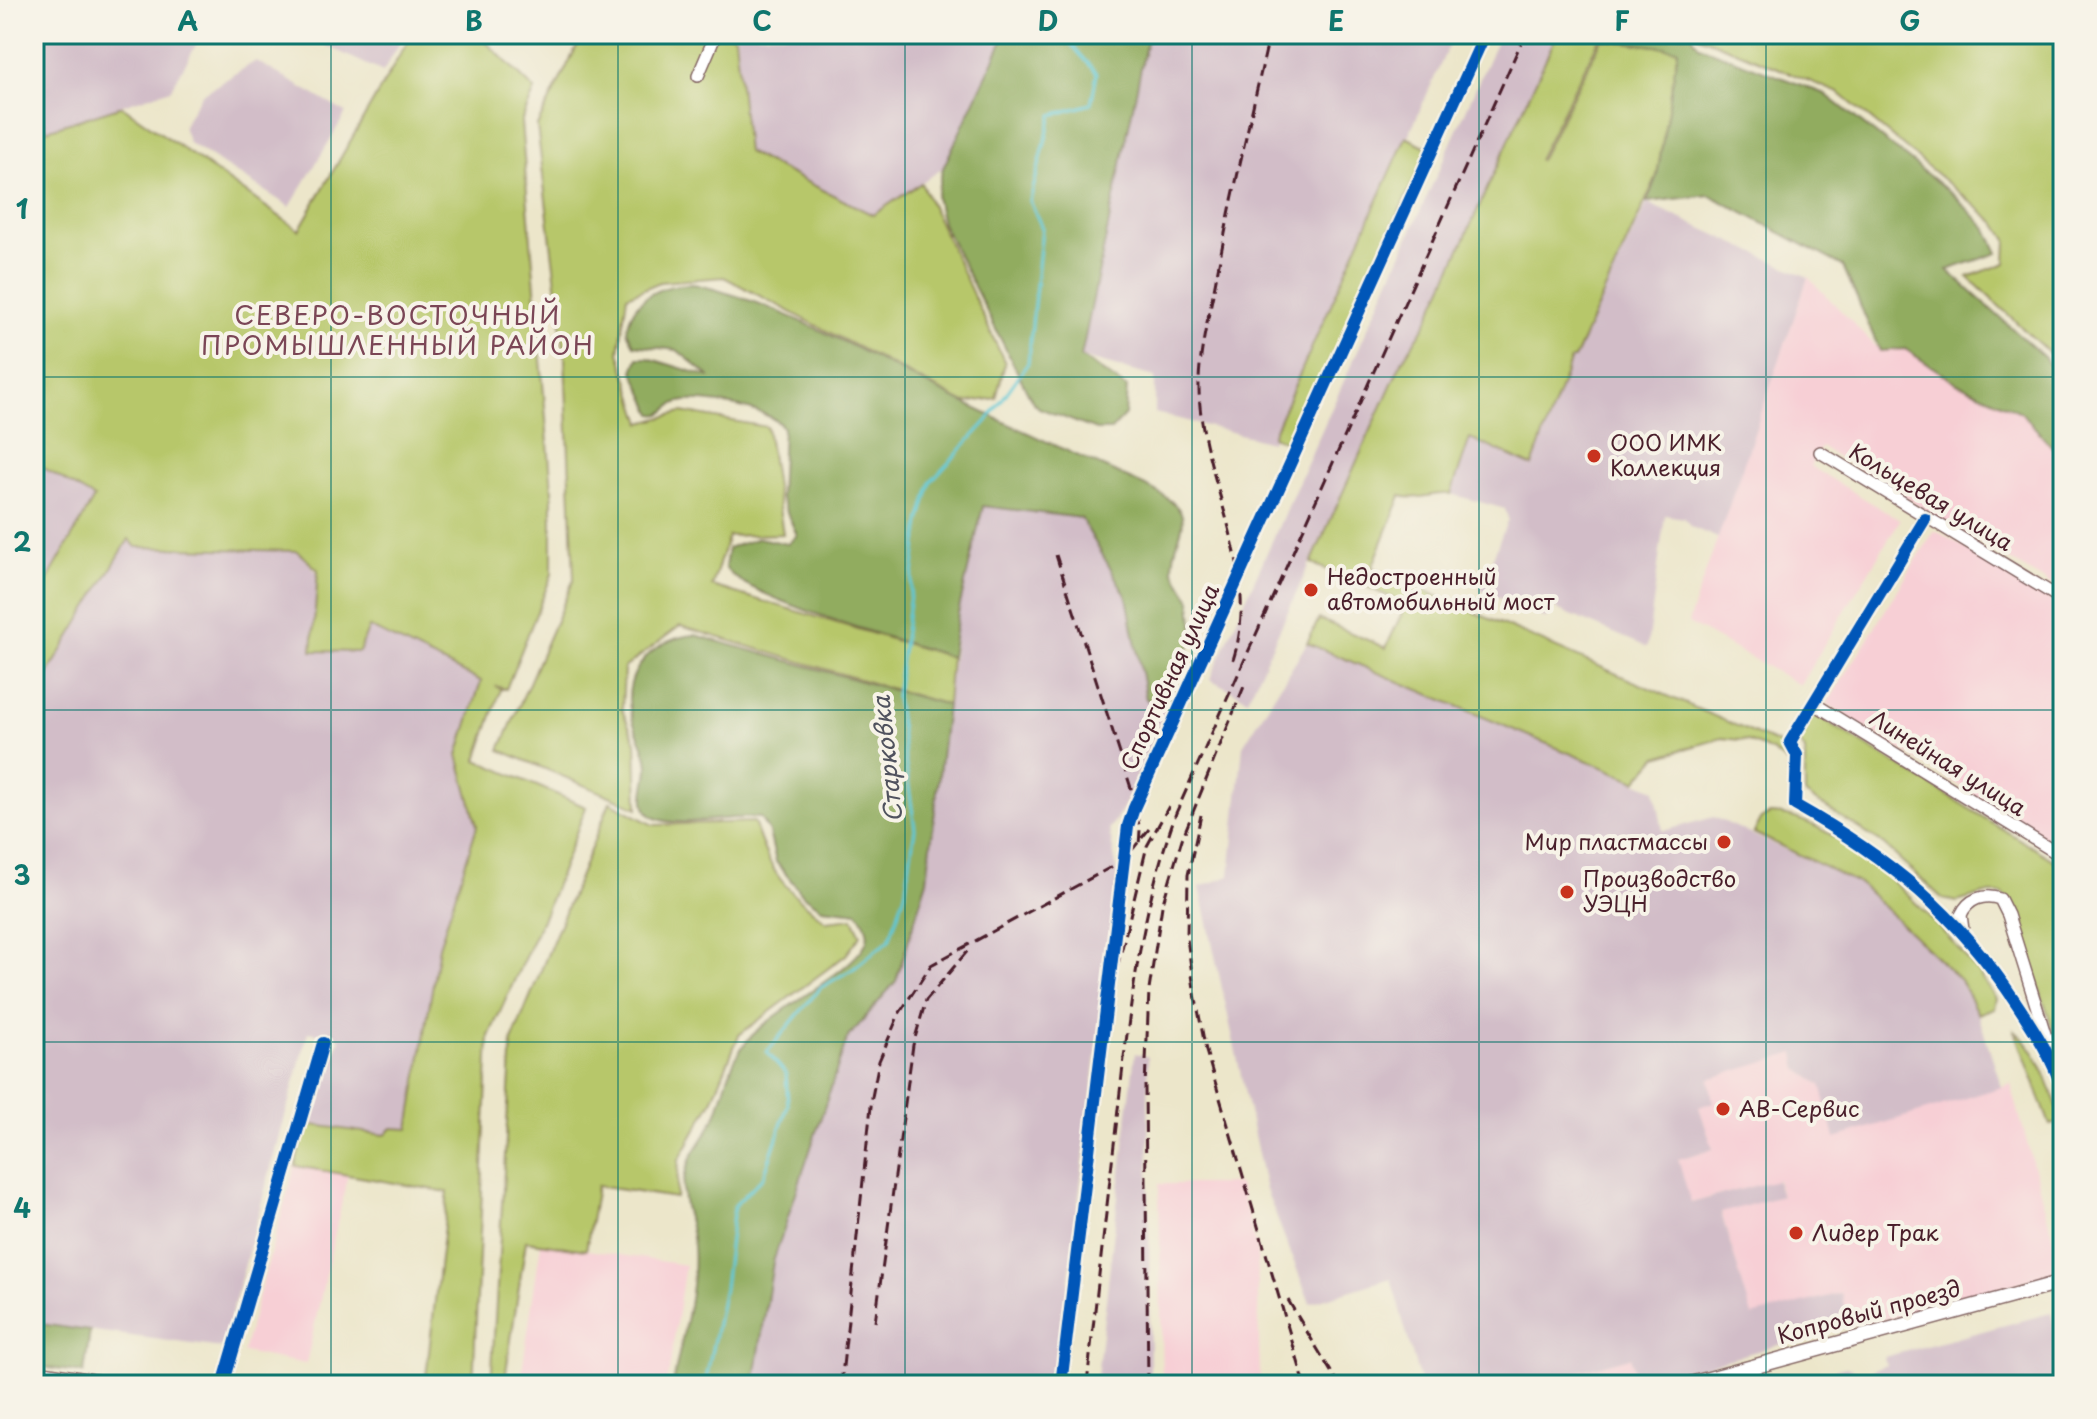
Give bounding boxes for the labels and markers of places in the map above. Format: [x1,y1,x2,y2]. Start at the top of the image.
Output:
place label: ООО ИМК Коллекция [1610,425,1722,483]
marker: ООО ИМК Коллекция [1585,447,1603,465]
place label: Недостроенный автомобильный мост [1327,559,1555,617]
marker: Недостроенный автомобильный мост [1302,581,1320,599]
place label: Мир пластмассы [1525,824,1708,857]
marker: Мир пластмассы [1715,833,1733,851]
place label: Производство УЭЦН [1583,861,1736,919]
marker: Производство УЭЦН [1558,883,1576,901]
place label: АВ-Сервис [1739,1091,1859,1124]
marker: АВ-Сервис [1714,1100,1732,1118]
place label: Лидер Трак [1812,1215,1939,1248]
marker: Лидер Трак [1787,1224,1805,1242]

